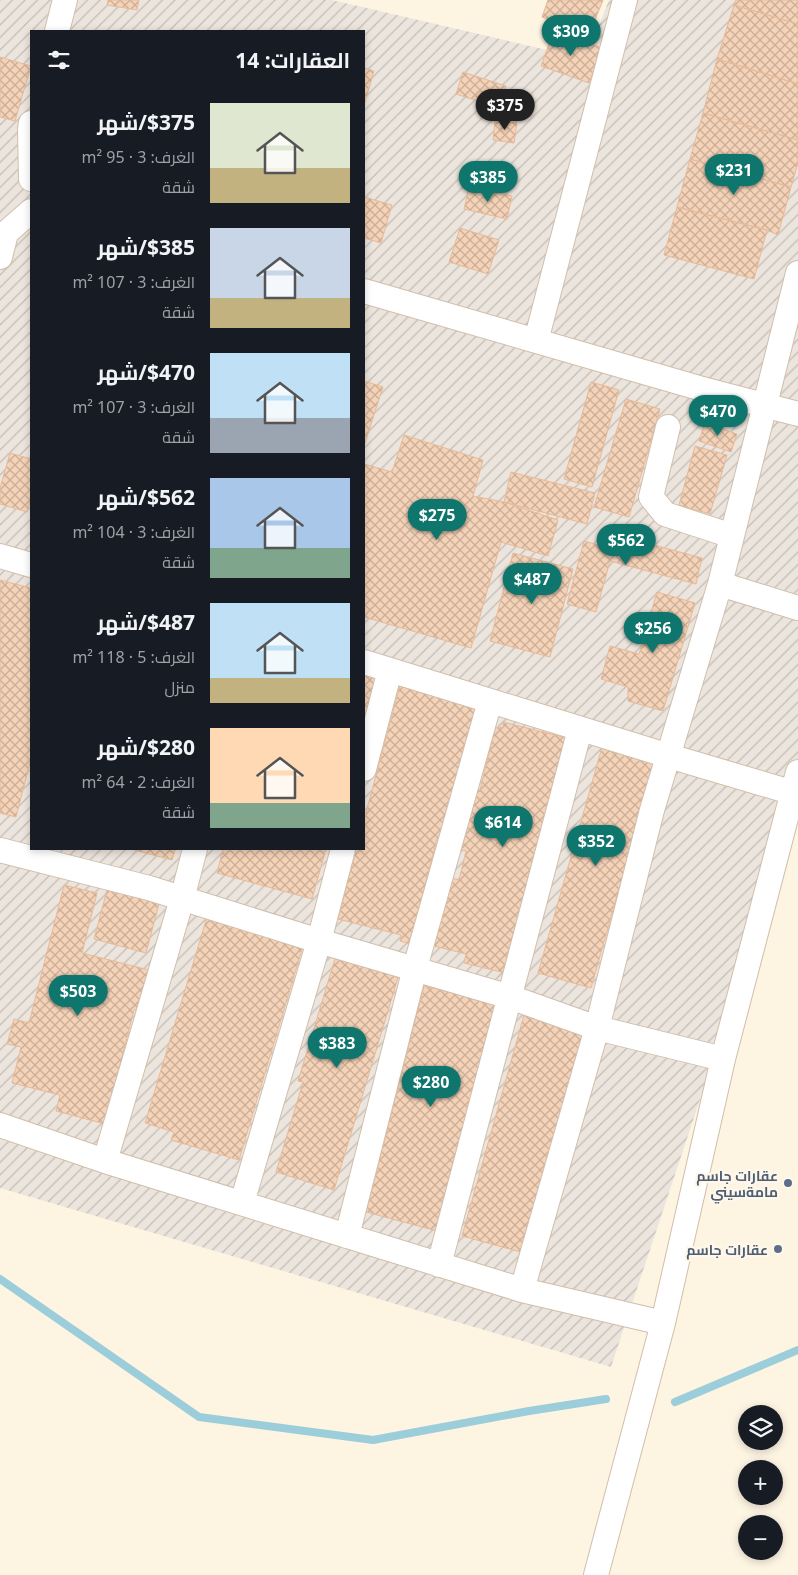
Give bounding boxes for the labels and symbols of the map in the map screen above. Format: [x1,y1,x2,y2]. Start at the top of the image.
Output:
pin: $309 [541,15,601,57]
pin: $375 [475,88,535,131]
pin: $231 [704,154,764,196]
pin: $385 [458,160,518,203]
pin: $470 [688,394,748,437]
pin: $275 [407,498,467,541]
pin: $562 [596,524,656,566]
pin: $487 [502,562,562,605]
pin: $256 [623,612,683,654]
pin: $614 [473,806,533,848]
pin: $352 [566,824,626,867]
pin: $503 [48,974,108,1017]
pin: $383 [307,1026,367,1069]
pin: $280 [401,1066,461,1108]
place label: عقارات جاسم مامةسيني [696,1166,778,1204]
marker: عقارات جاسم مامةسيني [782,1177,794,1189]
place label: عقارات جاسم [686,1240,768,1260]
marker: عقارات جاسم [772,1243,784,1255]

